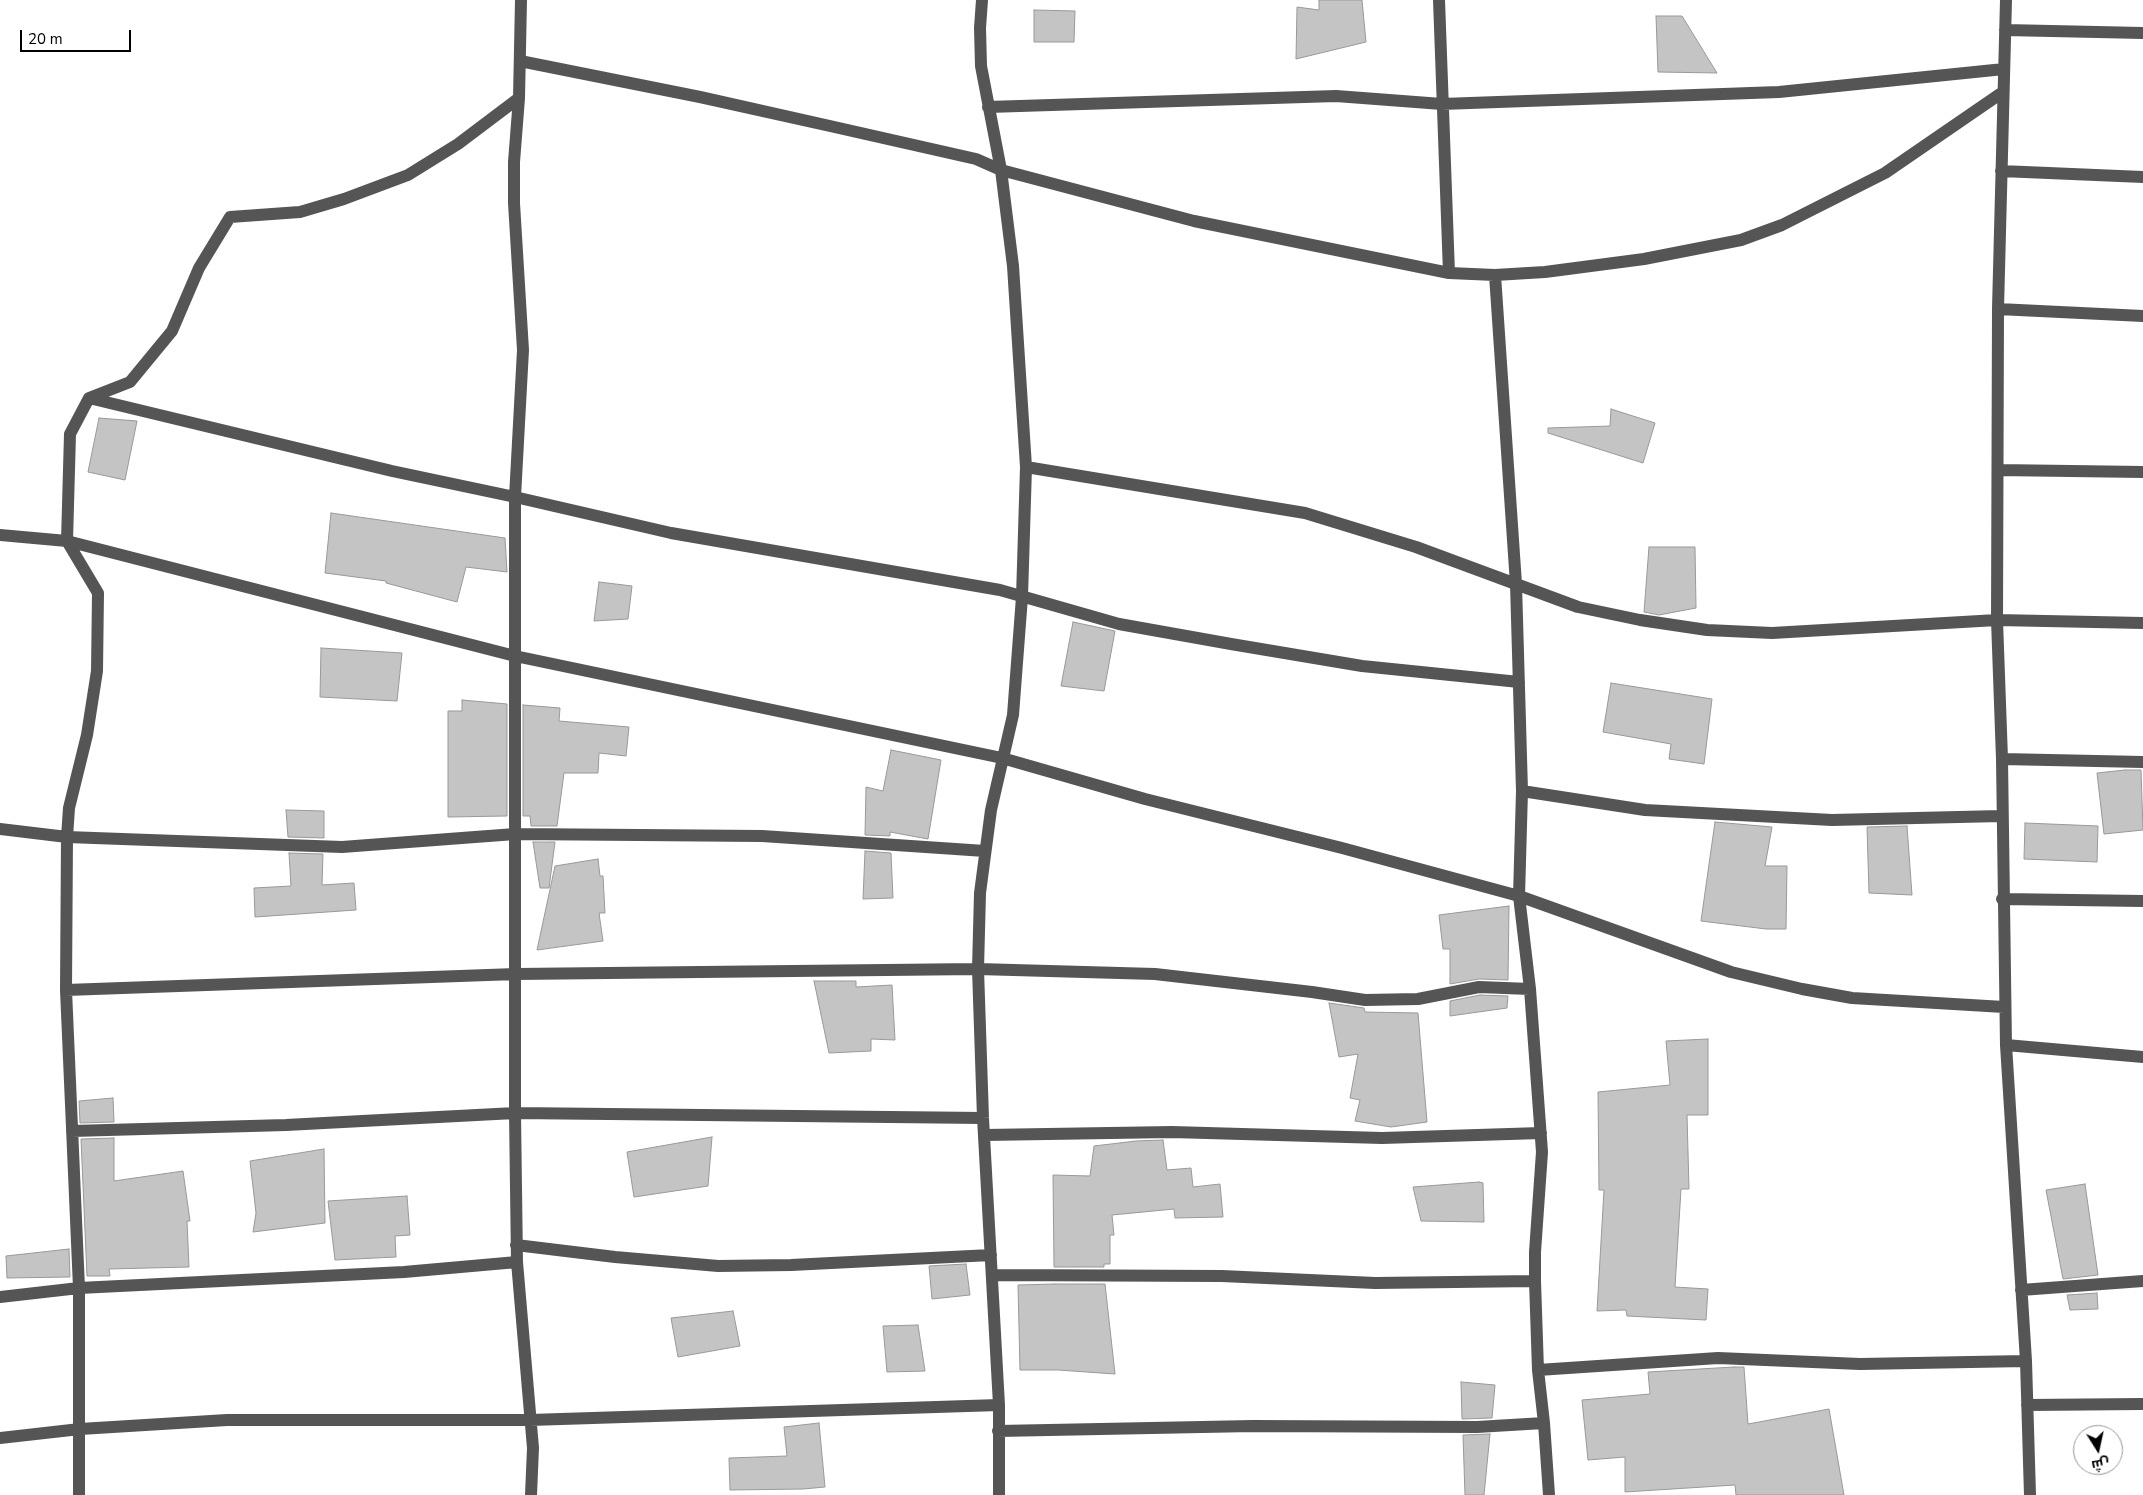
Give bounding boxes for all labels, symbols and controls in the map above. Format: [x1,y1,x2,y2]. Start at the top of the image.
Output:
scale bar [22,20,134,52]
text: 20 m [28,29,63,49]
north arrow [2073,1425,2123,1475]
text: ش [2090,1453,2111,1475]

